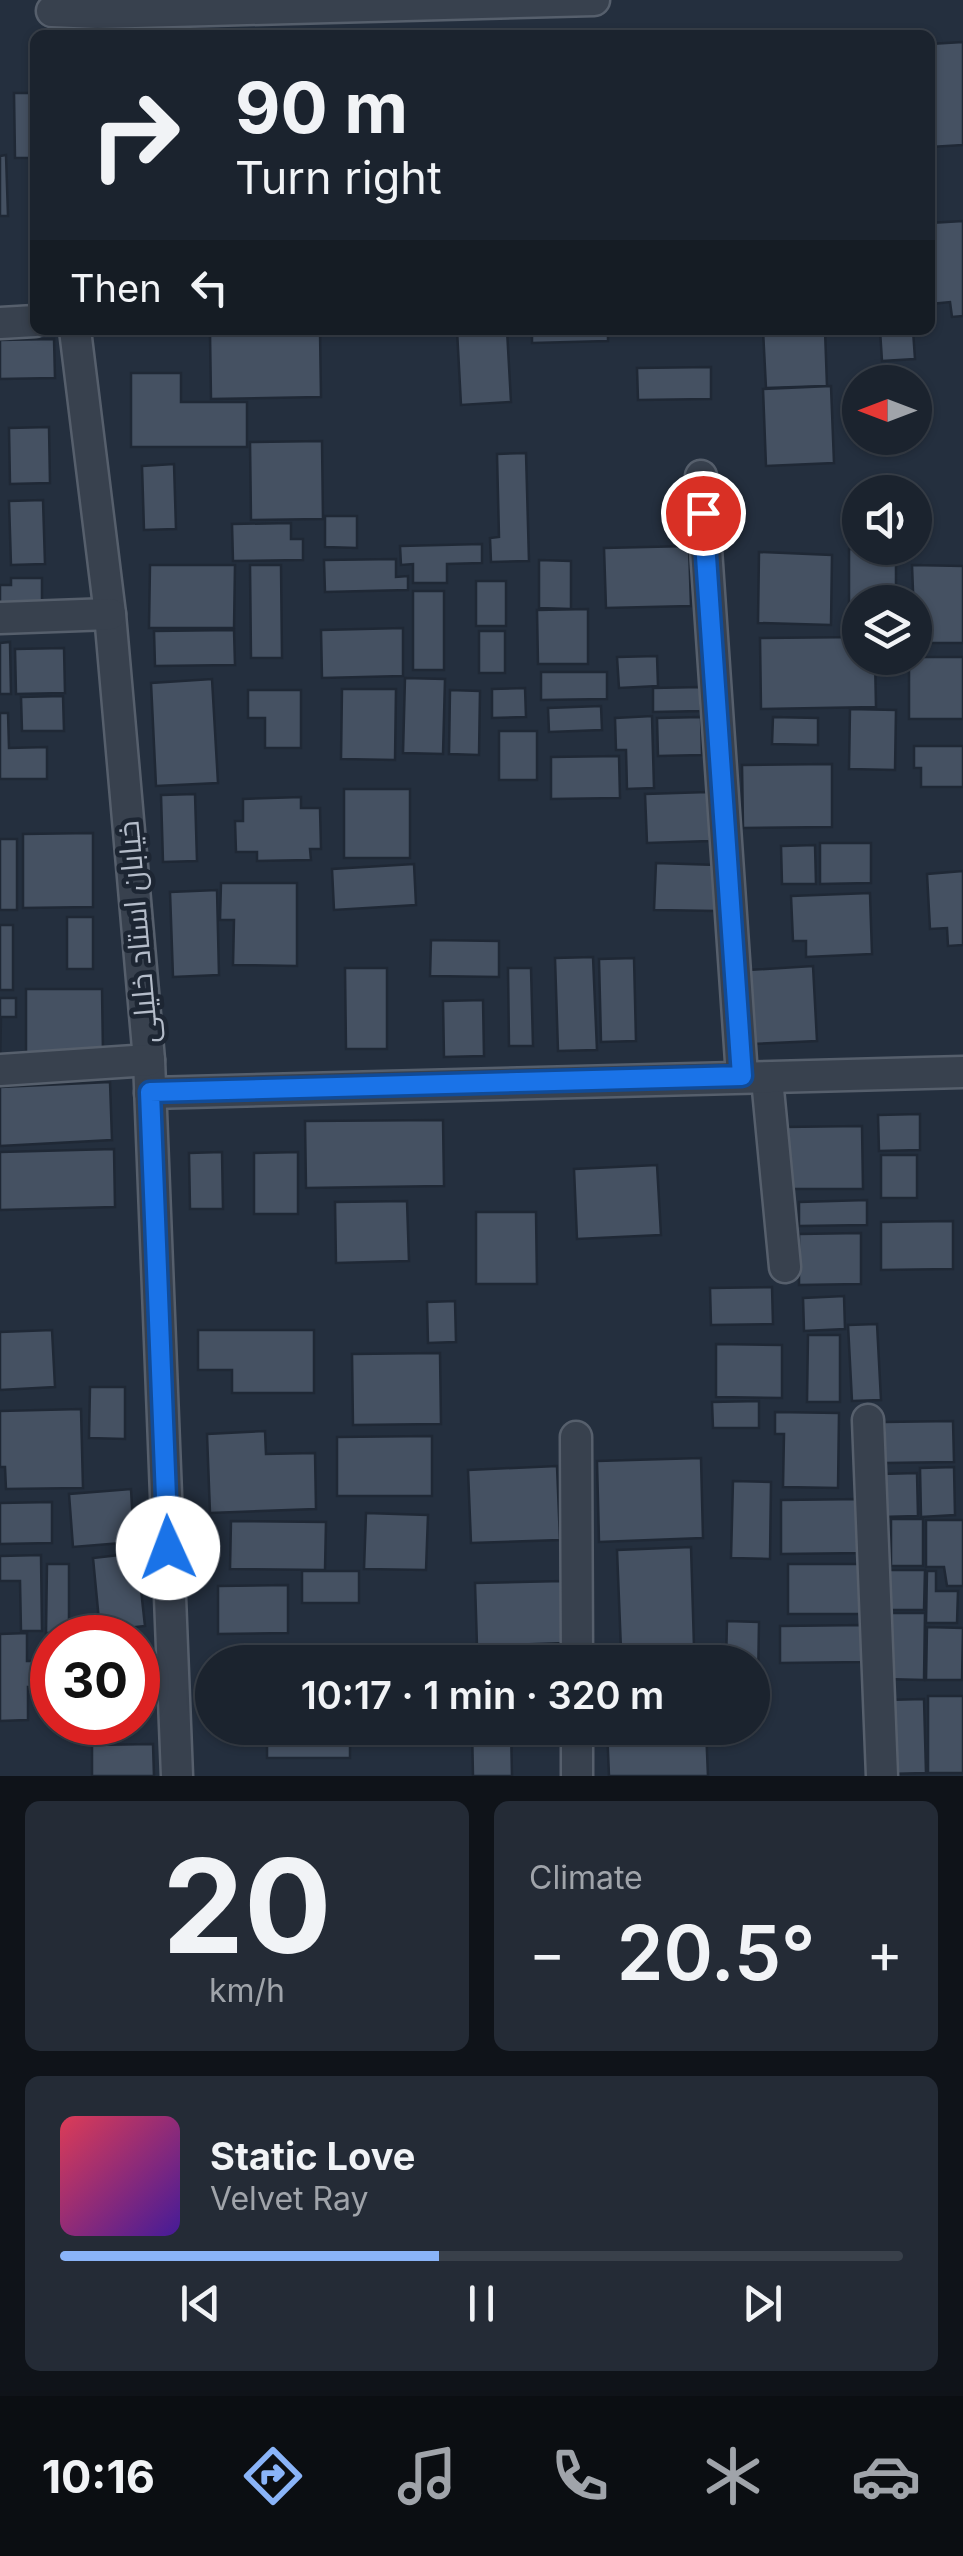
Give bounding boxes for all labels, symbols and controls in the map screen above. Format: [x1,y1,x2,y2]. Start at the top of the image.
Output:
text: 90 m [235,65,408,150]
icon: right [70,70,200,200]
text: Turn right [235,150,442,205]
icon: left [182,260,237,315]
text: Then [70,265,162,311]
north arrow [842,365,932,455]
map controls [842,365,932,675]
pin [661,471,746,556]
button: sound [842,475,932,565]
icon: arrive [676,486,731,541]
button: layers [842,585,932,675]
street label: خیابان استاد خلیلی [109,819,166,1045]
position arrow [116,1496,220,1600]
speed limit sign: 30 [30,1615,160,1745]
text: 10:17 · 1 min · 320 m [301,1672,664,1718]
text: 20 [162,1827,332,1984]
text: Climate [529,1858,643,1897]
text: 20.5° [617,1907,815,1998]
text: − [529,1920,565,1986]
text: + [867,1920,903,1986]
text: km/h [209,1971,285,2010]
text: Static Love [210,2133,415,2179]
text: Velvet Ray [210,2179,368,2218]
icon: previous [173,2276,228,2331]
icon: pause [454,2276,509,2331]
icon: next [735,2276,790,2331]
icon: directions [238,2441,308,2511]
icon: music [392,2441,462,2511]
icon: phone [545,2441,615,2511]
icon: climate [698,2441,768,2511]
icon: car [851,2441,921,2511]
text: 10:16 [42,2449,155,2504]

